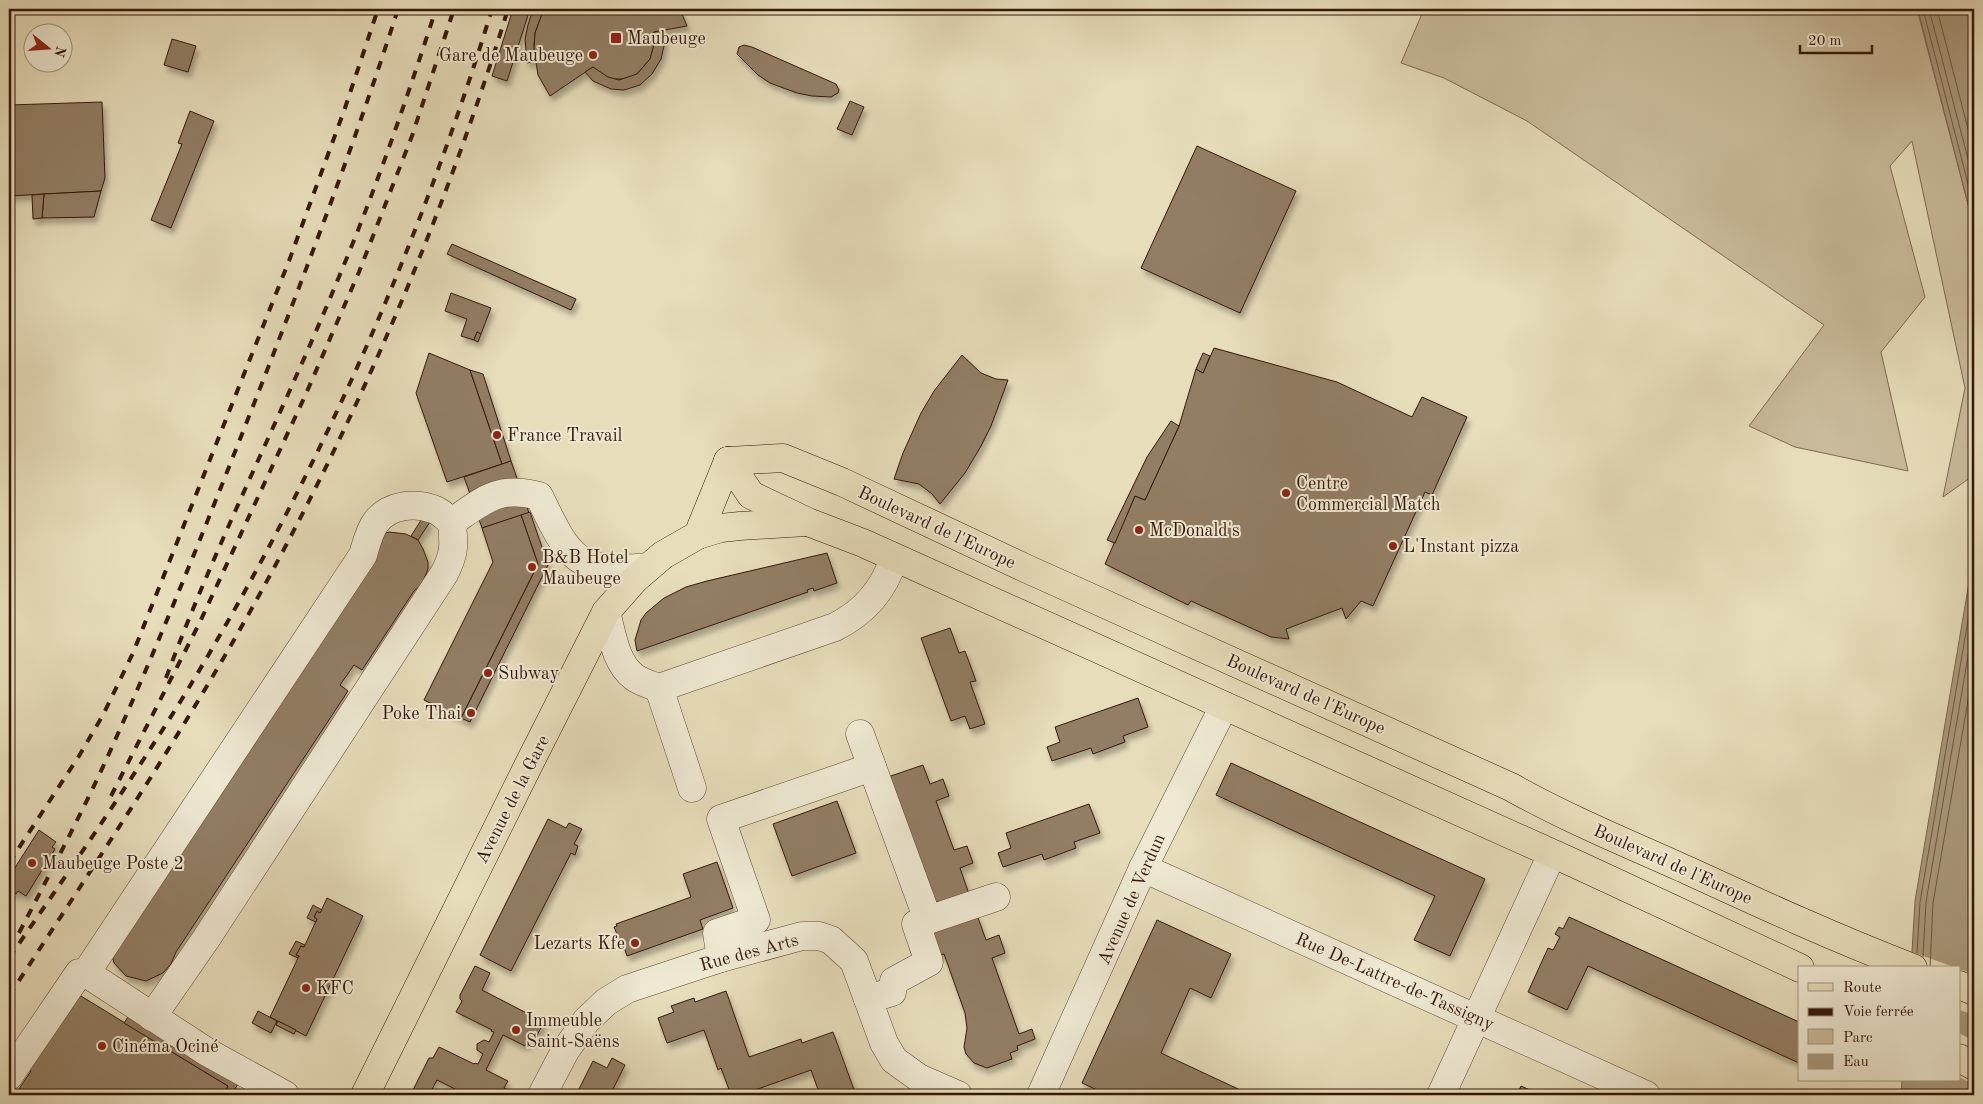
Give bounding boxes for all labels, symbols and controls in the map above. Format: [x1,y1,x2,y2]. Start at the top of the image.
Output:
north arrow [22,22,72,72]
scale bar [1800,22,1873,54]
place label: Maubeuge [627,30,706,48]
marker: Maubeuge [609,31,623,45]
text: 20 m [1808,34,1842,49]
text: N [51,44,68,59]
place label: Gare de Maubeuge [439,47,583,65]
marker: Gare de Maubeuge [587,49,599,61]
place label: France Travail [507,427,623,445]
marker: France Travail [491,429,503,441]
place label: Centre Commercial Match [1296,475,1441,514]
street label: Boulevard de l'Europe [855,483,1018,572]
marker: Centre Commercial Match [1280,487,1292,499]
place label: McDonald's [1149,522,1240,540]
marker: McDonald's [1133,524,1145,536]
place label: L'Instant pizza [1403,538,1519,556]
marker: L'Instant pizza [1387,540,1399,552]
place label: B&B Hotel Maubeuge [542,549,629,588]
marker: B&B Hotel Maubeuge [526,561,538,573]
street label: Boulevard de l'Europe [1224,652,1388,738]
place label: Subway [498,665,560,683]
marker: Subway [482,667,494,679]
place label: Poke Thai [382,705,461,723]
marker: Poke Thai [465,707,477,719]
street label: Avenue de la Gare [473,732,553,866]
street label: Boulevard de l'Europe [1591,822,1755,908]
street label: Avenue de Verdun [1095,831,1169,968]
place label: Maubeuge Poste 2 [42,855,184,873]
marker: Maubeuge Poste 2 [26,857,38,869]
street label: Rue De-Lattre-de-Tassigny [1293,930,1497,1034]
street label: Rue des Arts [698,931,801,975]
place label: Lezarts Kfe [533,935,625,953]
marker: Lezarts Kfe [629,937,641,949]
legend [1798,966,1960,1082]
place label: KFC [316,980,354,998]
text: Route [1843,981,1881,996]
marker: KFC [300,982,312,994]
text: Voie ferrée [1843,1005,1914,1020]
place label: Immeuble Saint-Saëns [526,1012,620,1051]
marker: Immeuble Saint-Saëns [510,1024,522,1036]
text: Parc [1843,1031,1873,1046]
place label: Cinéma Ociné [112,1038,218,1056]
marker: Cinéma Ociné [96,1040,108,1052]
text: Eau [1843,1055,1869,1070]

